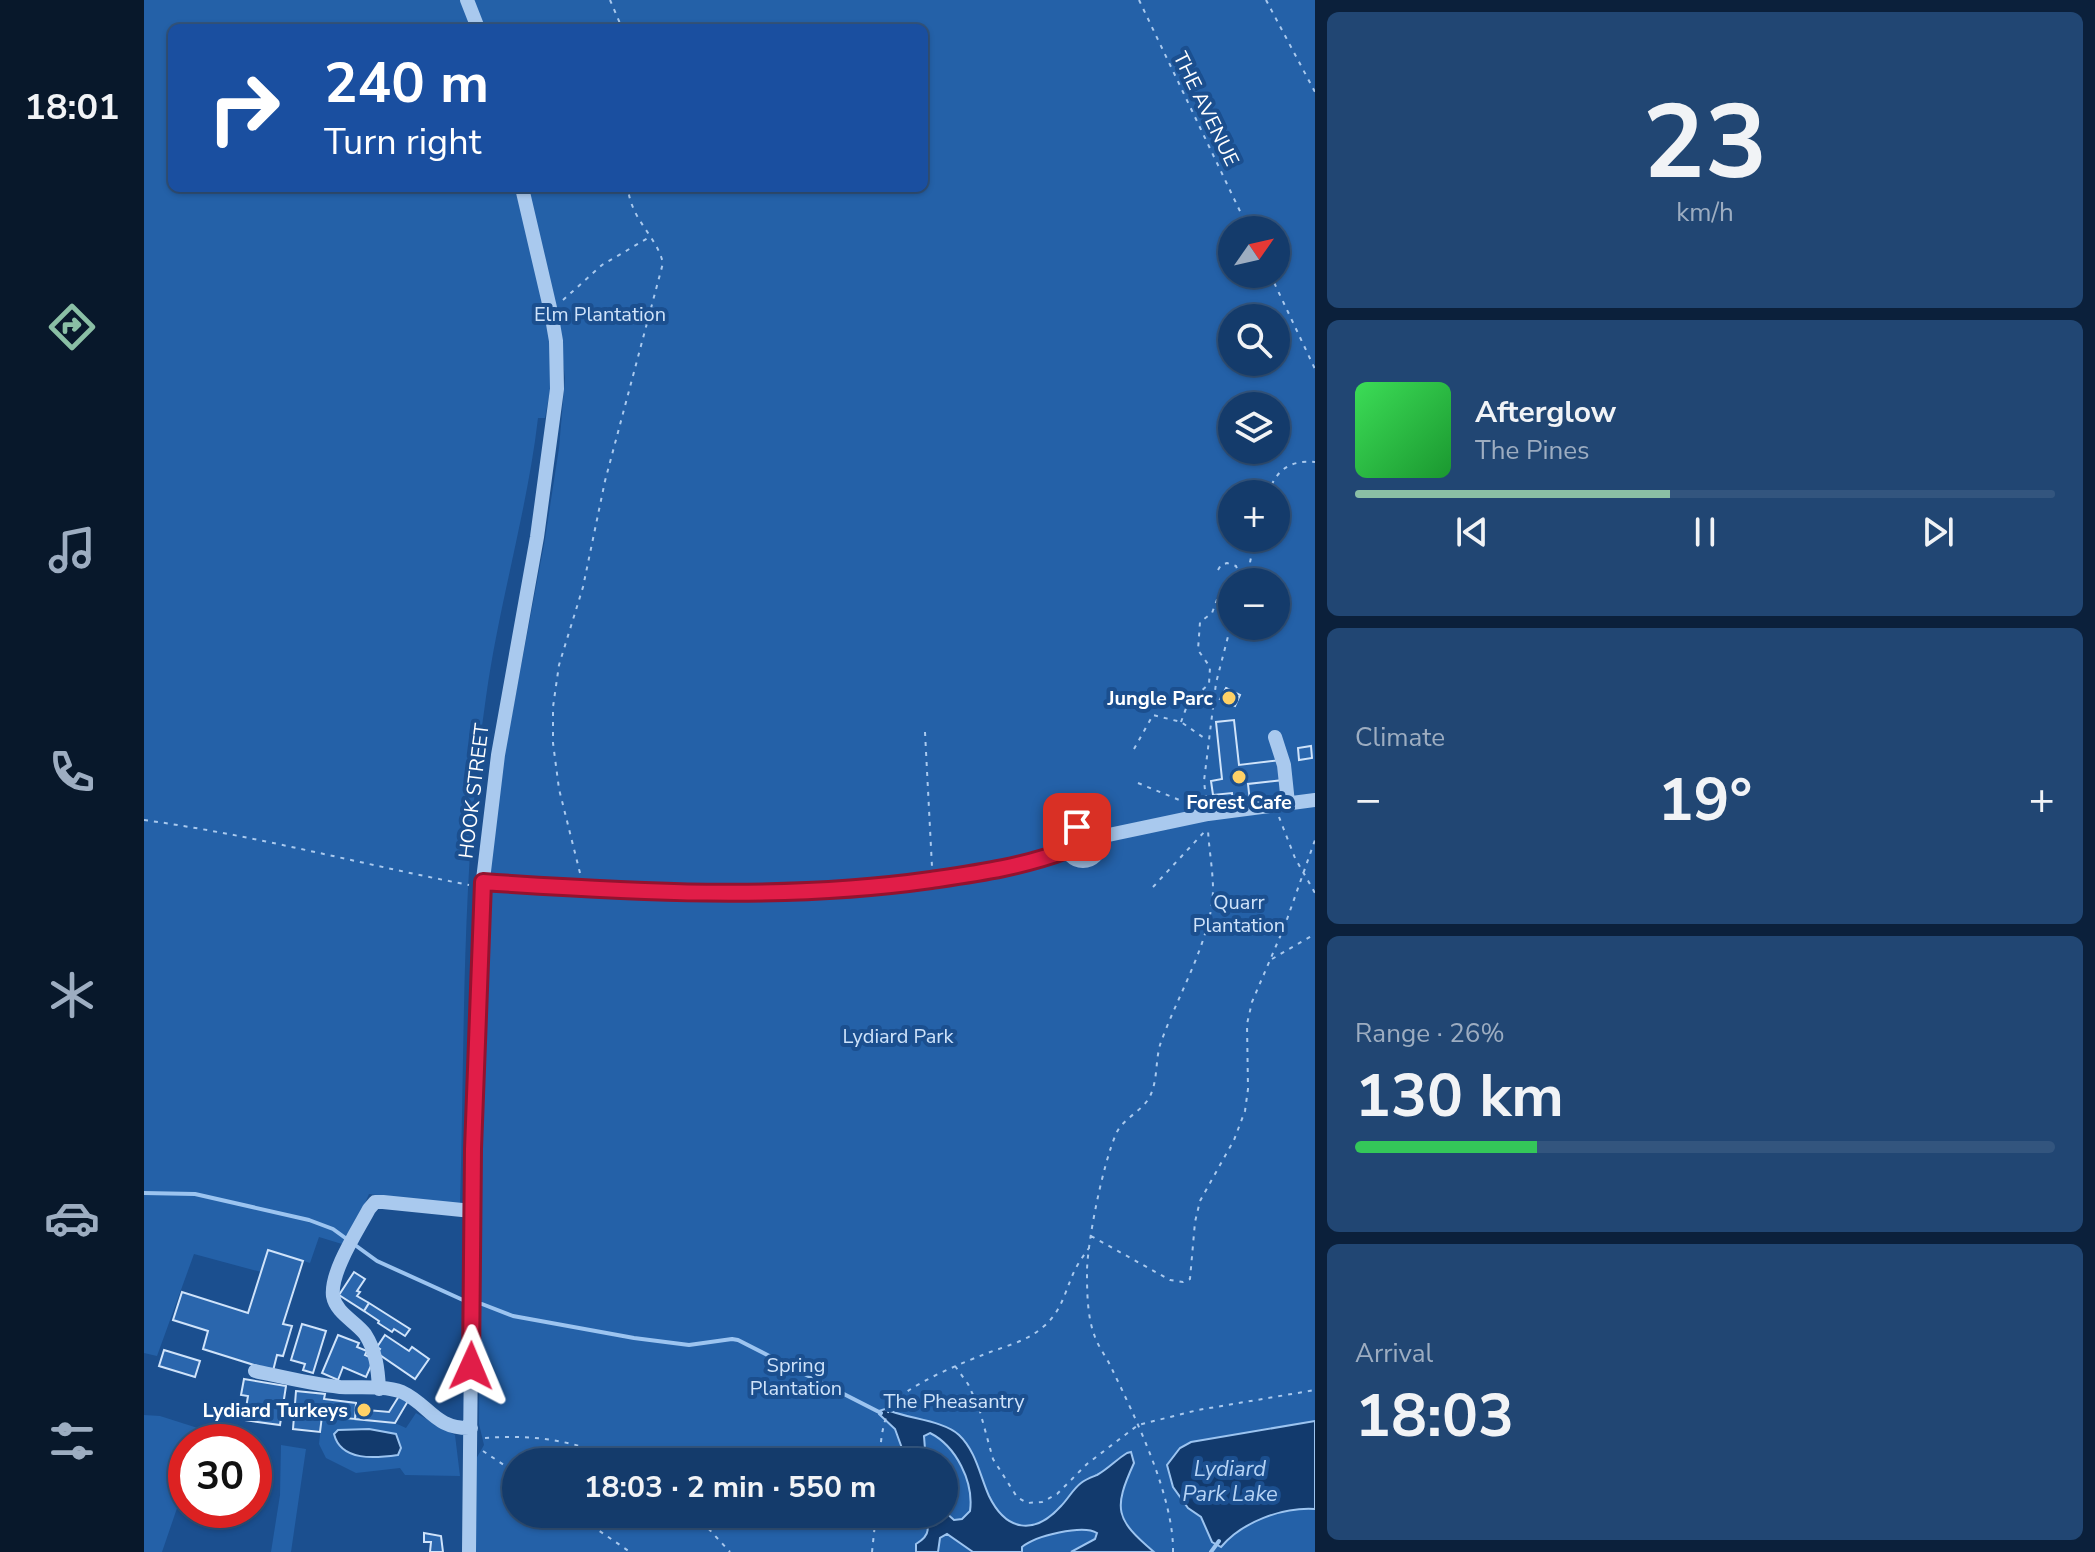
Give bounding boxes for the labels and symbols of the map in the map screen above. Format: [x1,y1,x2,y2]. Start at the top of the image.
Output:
street label: THE AVENUE [1167,47,1245,171]
north arrow [1218,216,1290,288]
park label: Elm Plantation [534,301,666,328]
place label: Jungle Parc [1106,685,1214,712]
marker: Jungle Parc [1220,689,1238,707]
street label: HOOK STREET [452,722,496,860]
marker: Forest Cafe [1230,768,1248,786]
place label: Forest Cafe [1186,789,1292,816]
pin [1043,793,1111,861]
park label: Quarr Plantation [1193,889,1285,939]
park label: Lydiard Park [843,1023,954,1050]
position arrow [429,1324,513,1408]
park label: Spring Plantation [750,1352,842,1402]
park label: The Pheasantry [883,1388,1025,1415]
place label: Lydiard Turkeys [203,1397,348,1424]
marker: Lydiard Turkeys [355,1401,373,1419]
speed limit sign: 30 [168,1424,272,1528]
water label: Lydiard Park Lake [1182,1454,1278,1509]

